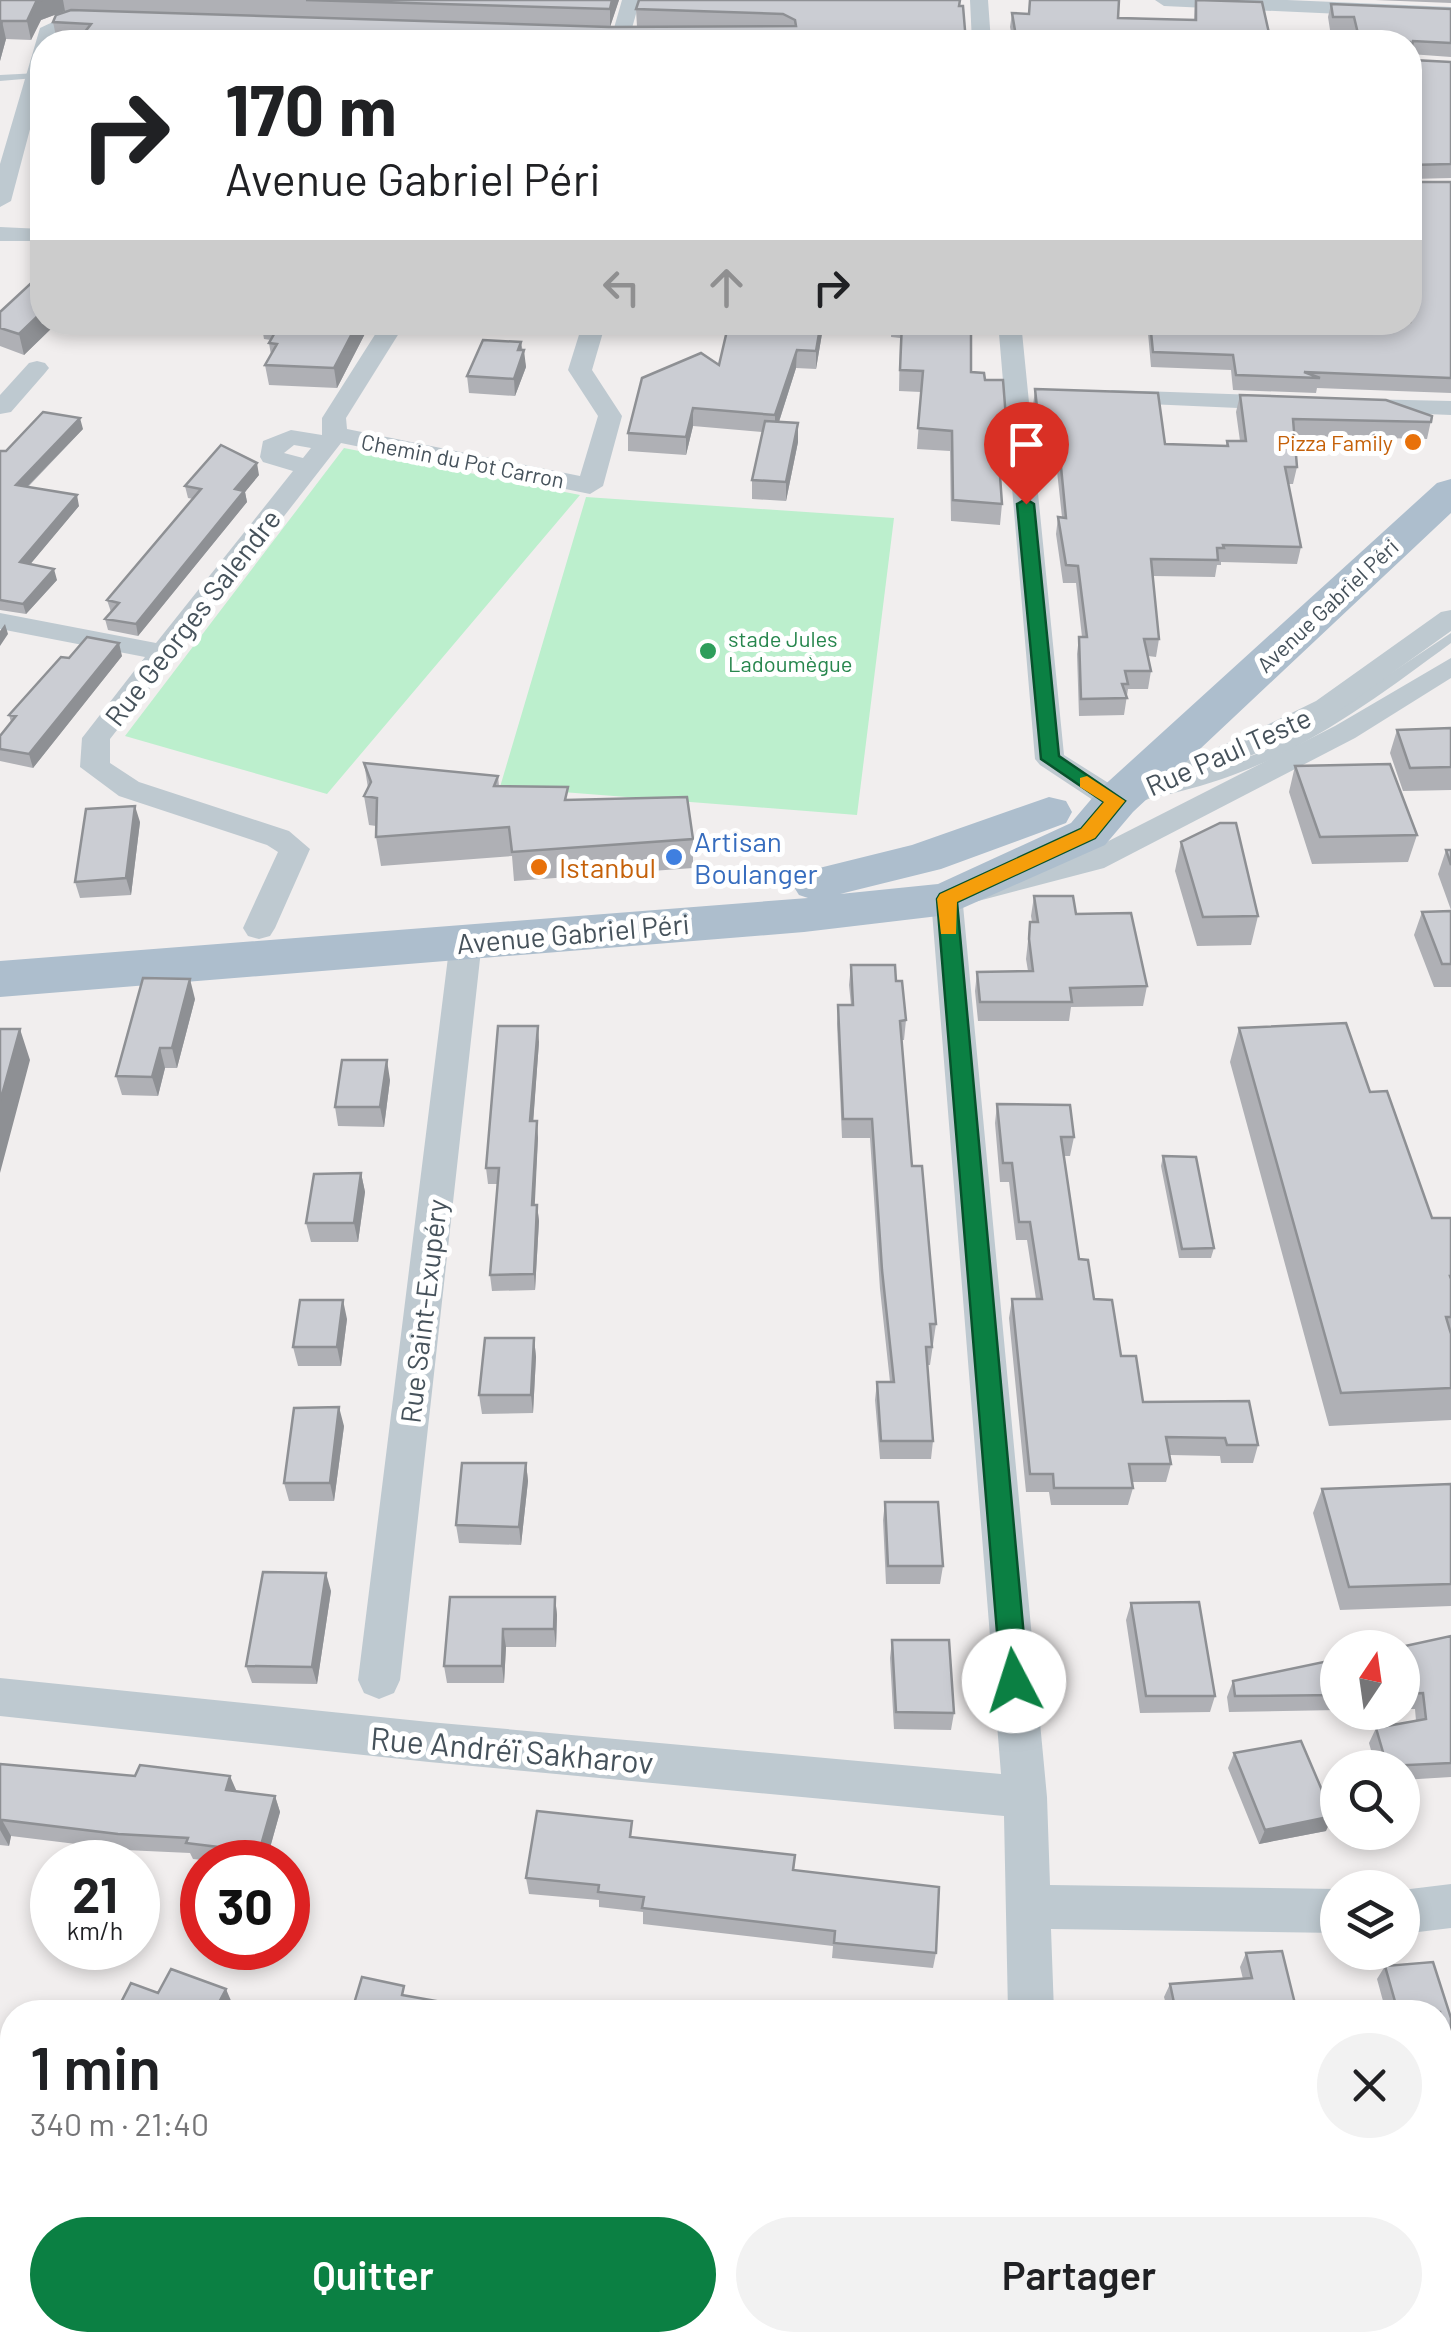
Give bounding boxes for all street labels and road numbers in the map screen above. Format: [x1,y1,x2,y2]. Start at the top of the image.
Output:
street label: Chemin du Pot Carron [359,428,567,492]
street label: Rue Georges Salendre [97,502,287,732]
street label: Avenue Gabriel Péri [1251,533,1403,677]
street label: Rue Paul Teste [1140,699,1316,803]
street label: Avenue Gabriel Péri [455,906,691,960]
street label: Rue Saint-Exupéry [392,1197,454,1425]
street label: Rue Andréï Sakharov [369,1718,655,1780]

